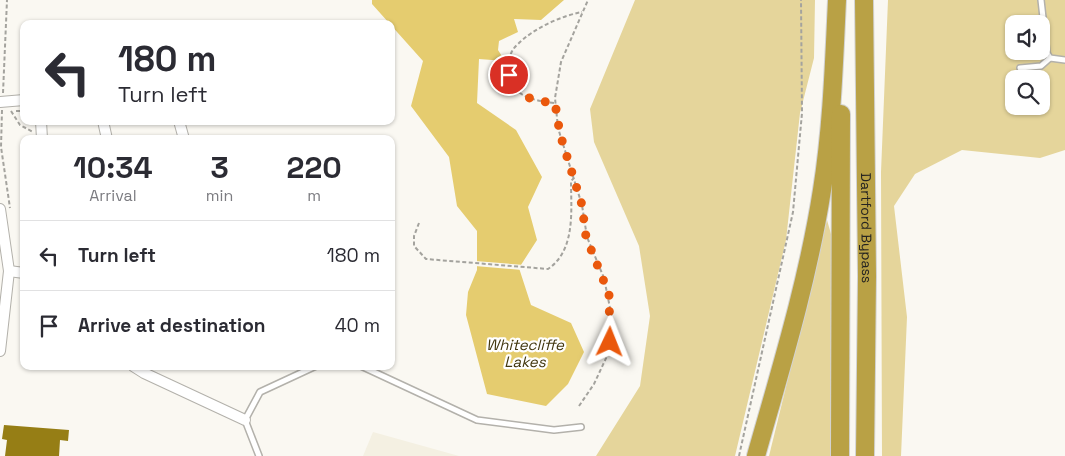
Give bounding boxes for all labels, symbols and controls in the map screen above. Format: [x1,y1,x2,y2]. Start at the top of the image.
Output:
map controls [1005,15,1050,115]
button: sound [1005,15,1050,60]
text: 180 m [118,37,216,81]
icon: left [35,40,100,105]
pin [488,54,530,96]
icon: arrive [495,61,523,89]
button: search [1005,70,1050,115]
text: Turn left [118,80,208,108]
text: 10:34 [73,148,153,187]
text: 3 [210,148,229,187]
text: 220 [287,148,342,187]
street label: Dartford Bypass [857,173,876,283]
text: Arrival [89,185,137,206]
text: min [206,185,233,206]
text: m [307,185,321,206]
icon: left [35,242,63,270]
text: Turn left [78,243,156,268]
text: 180 m [327,243,380,268]
icon: arrive [35,312,63,340]
text: Arrive at destination [78,313,266,338]
text: 40 m [335,313,380,338]
position arrow [583,315,635,367]
water label: Whitecliffe Lakes [486,335,565,371]

